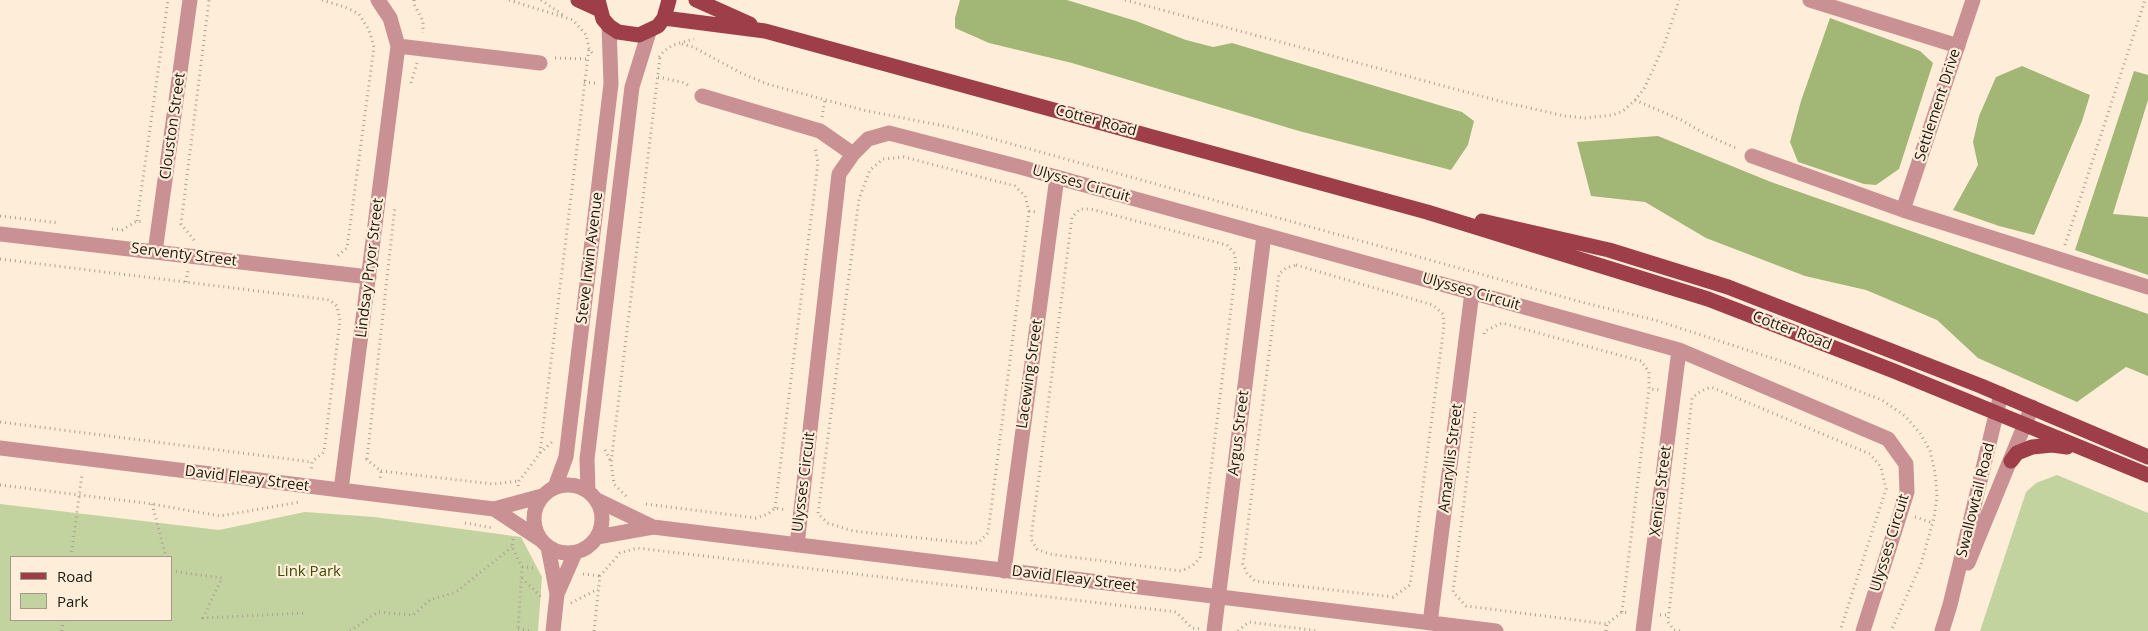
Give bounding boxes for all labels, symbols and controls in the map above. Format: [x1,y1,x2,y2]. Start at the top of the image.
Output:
street label: Settlement Drive [1911,47,1965,163]
street label: Clouston Street [157,71,189,181]
street label: Cotter Road [1053,102,1139,140]
street label: Ulysses Circuit [1030,161,1132,207]
street label: Steve Irwin Avenue [573,191,607,325]
street label: Lindsay Pryor Street [353,197,387,339]
street label: Serventy Street [130,240,238,270]
street label: Ulysses Circuit [1420,269,1522,315]
street label: Cotter Road [1750,308,1834,354]
street label: Lacewing Street [1013,318,1047,430]
street label: Argus Street [1225,389,1253,477]
street label: Amaryllis Street [1435,402,1467,514]
street label: Ulysses Circuit [789,431,819,533]
street label: Swallowtail Road [1953,441,1999,559]
street label: Xenica Street [1646,445,1676,537]
street label: David Fleay Street [184,462,310,496]
street label: Ulysses Circuit [1867,492,1913,594]
legend [10,556,172,621]
street label: David Fleay Street [1011,562,1137,596]
park label: Link Park [277,563,341,581]
text: Road [57,566,93,586]
text: Park [57,591,88,611]

